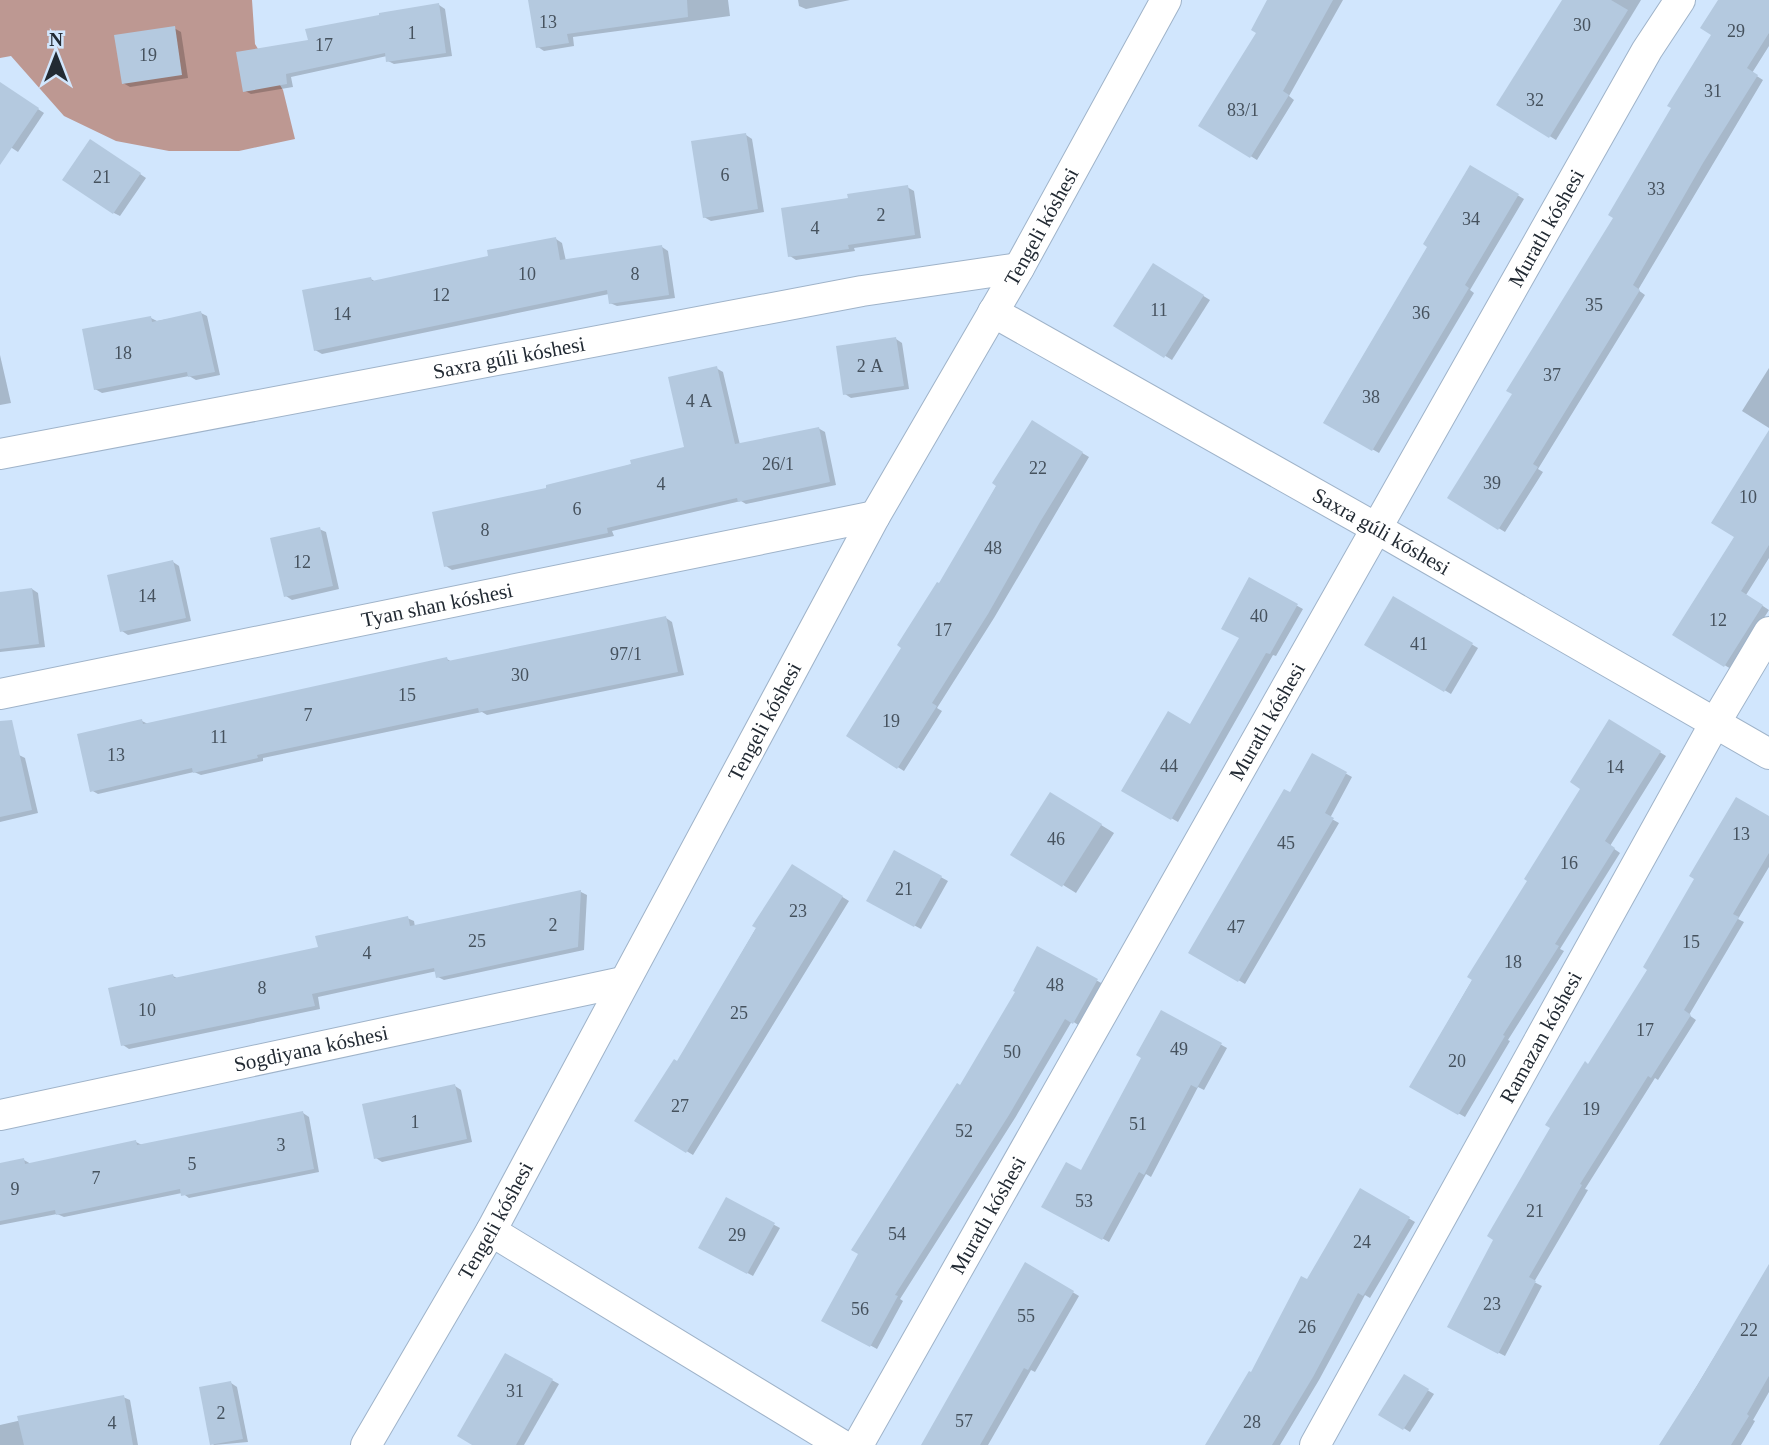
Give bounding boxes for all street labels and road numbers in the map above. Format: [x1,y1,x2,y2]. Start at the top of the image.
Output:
street label: Tengeli kóshesi [999,164,1084,290]
street label: Muratlı kóshesi [1503,165,1589,291]
street label: Saxra gúli kóshesi [431,332,587,384]
street label: Saxra gúli kóshesi [1308,483,1454,580]
street label: Tyan shan kóshesi [359,578,515,632]
street label: Tengeli kóshesi [723,658,806,785]
street label: Muratlı kóshesi [1224,658,1310,785]
street label: Ramazan kóshesi [1495,967,1587,1107]
street label: Sogdiyana kóshesi [232,1020,390,1077]
street label: Muratlı kóshesi [945,1152,1031,1278]
street label: Tengeli kóshesi [453,1158,538,1284]

